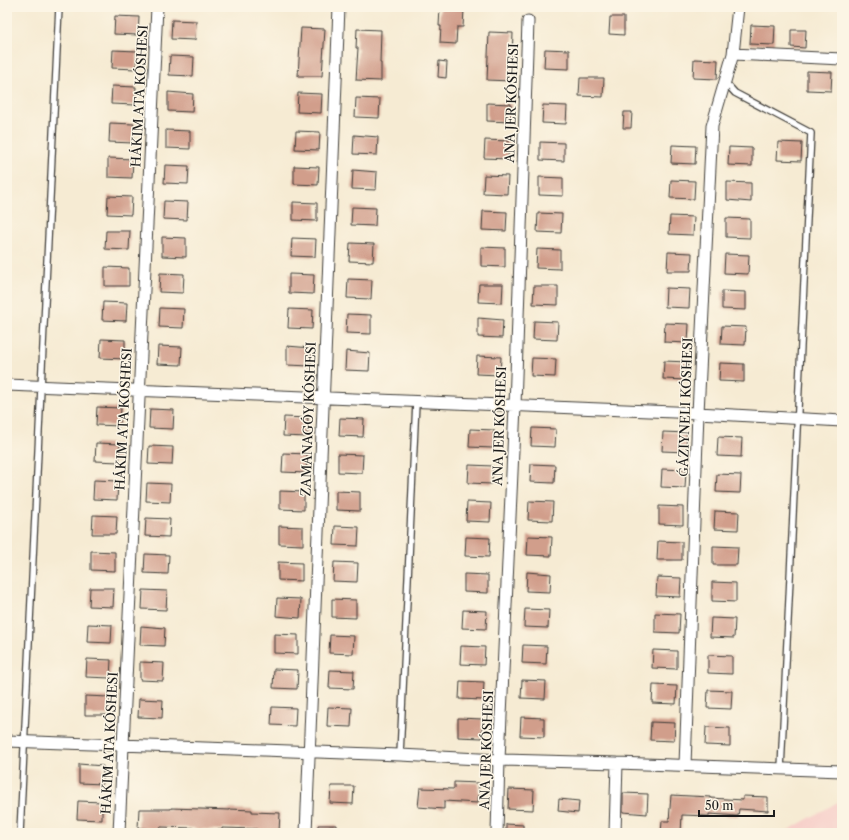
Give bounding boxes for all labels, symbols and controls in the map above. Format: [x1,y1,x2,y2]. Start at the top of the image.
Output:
street label: HÁKIM ATA KÓSHESI [127,24,151,168]
street label: ANA JER KÓSHESI [501,43,521,164]
street label: ǴÁZIYNELI KÓSHESI [675,337,695,477]
street label: ZAMANAGÓY KÓSHESI [297,341,319,497]
street label: HÁKIM ATA KÓSHESI [111,347,135,491]
street label: ANA JER KÓSHESI [489,366,509,487]
street label: HÁKIM ATA KÓSHESI [97,671,121,815]
street label: ANA JER KÓSHESI [476,690,496,811]
scale bar [699,792,774,818]
text: 50 m [705,798,734,813]

